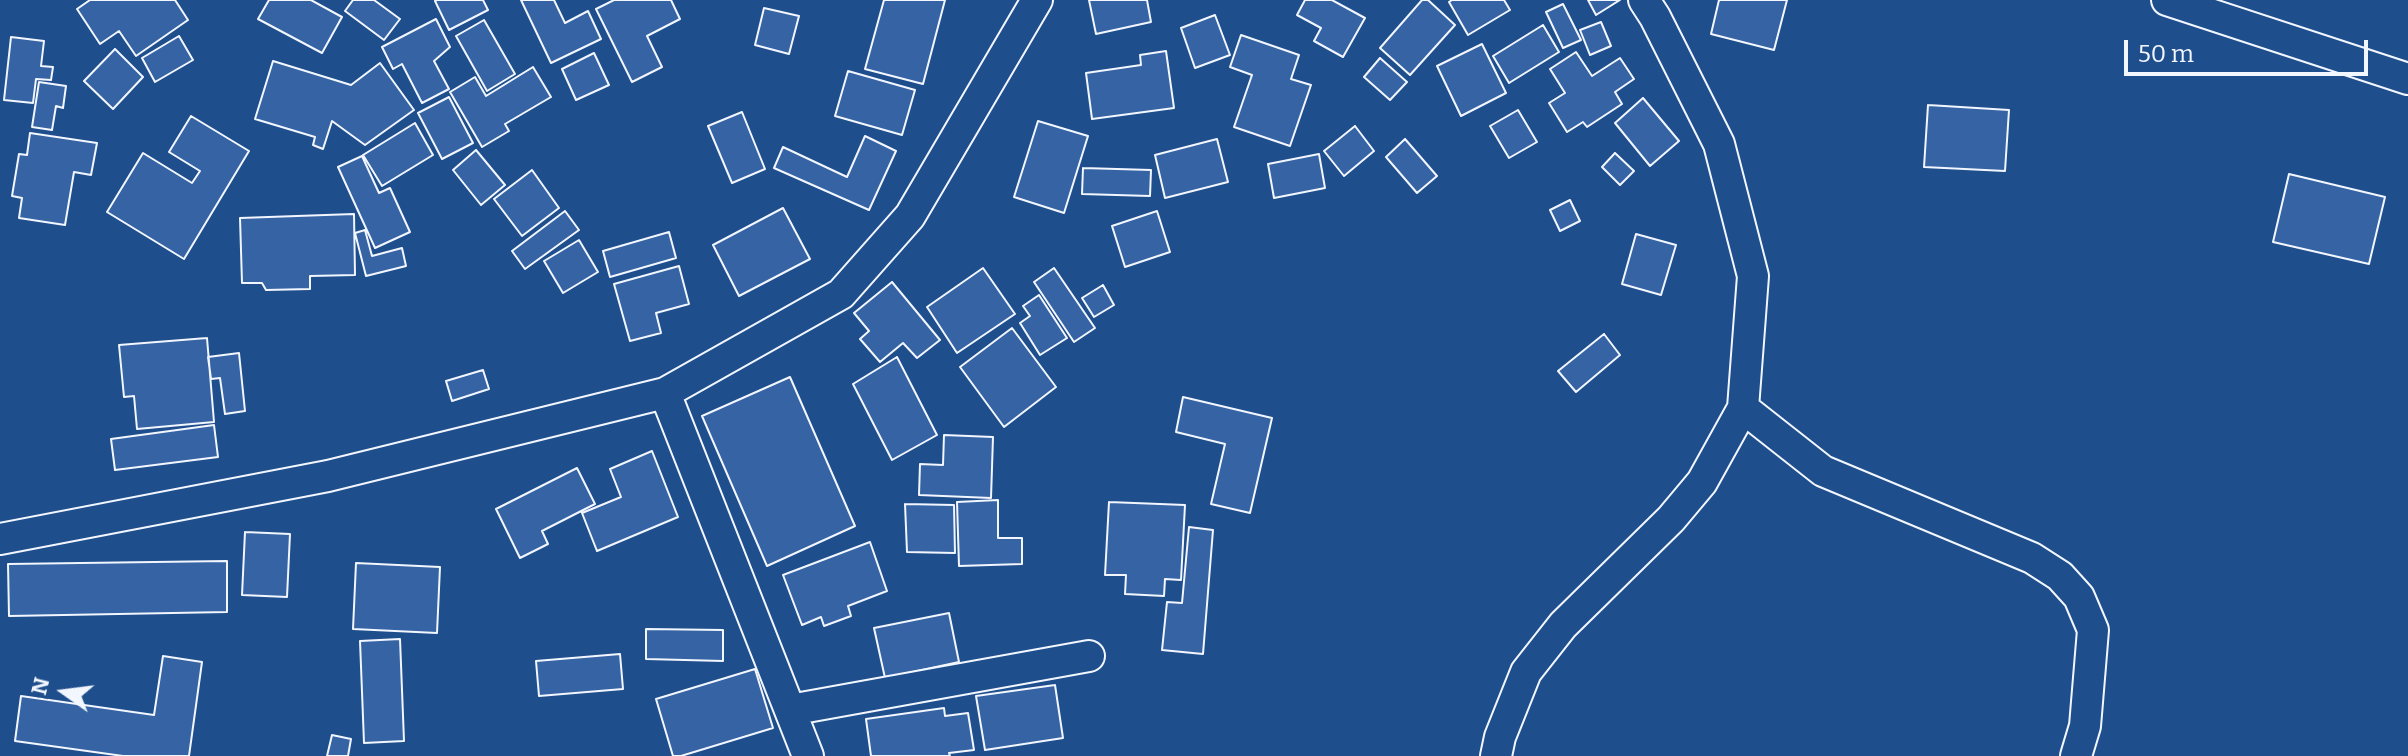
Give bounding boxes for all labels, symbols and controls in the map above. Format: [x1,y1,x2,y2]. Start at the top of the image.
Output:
scale bar [2128,24,2372,74]
text: 50 m [2138,40,2194,68]
north arrow [24,652,104,732]
text: N [25,675,55,698]

